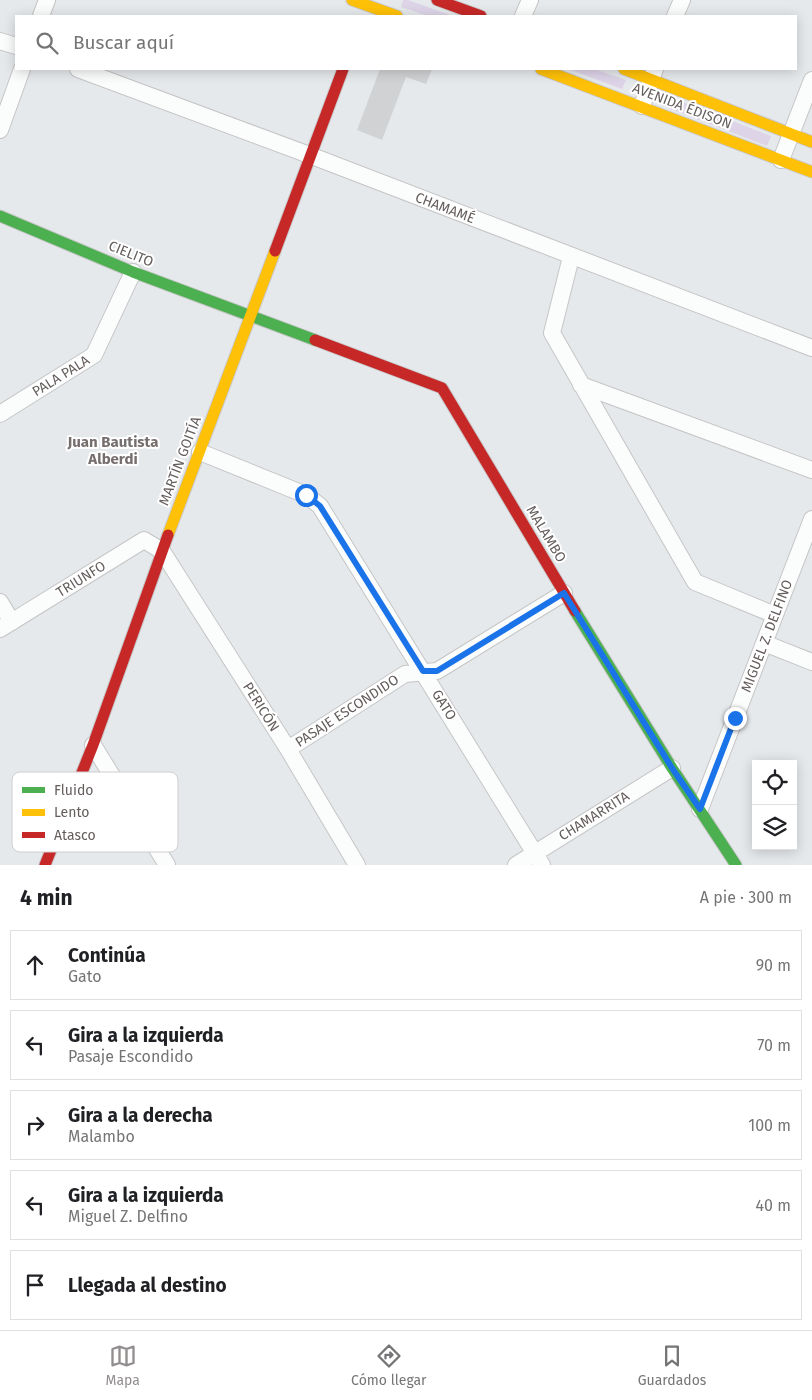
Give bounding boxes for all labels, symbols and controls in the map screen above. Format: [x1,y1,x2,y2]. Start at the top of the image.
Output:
search box [15,15,797,70]
icon: search [33,29,61,57]
text: Buscar aquí [73,31,174,54]
street label: AVENIDA ÉDISON [630,78,734,133]
street label: CHAMAMÉ [413,188,478,227]
street label: CIELITO [106,237,156,271]
street label: PALA PALA [29,352,93,400]
street label: MARTÍN GOITÍA [154,414,205,508]
district label: Juan Bautista Alberdi [67,433,158,468]
route start [295,484,318,507]
street label: MALAMBO [522,503,570,565]
street label: TRIUNFO [53,557,109,601]
street label: MIGUEL Z. DELFINO [738,577,796,695]
street label: PASAJE ESCONDIDO [292,671,402,751]
street label: PERICÓN [239,679,284,735]
street label: GATO [428,687,460,723]
route end [724,707,747,730]
map controls [752,760,797,850]
button: locate [752,760,797,805]
legend [12,772,178,852]
text: Fluido [54,782,93,799]
street label: CHAMARRITA [556,788,632,844]
text: Lento [54,804,89,821]
button: layers [752,805,797,850]
text: Atasco [54,827,96,844]
text: 4 min [20,885,73,911]
text: A pie · 300 m [700,888,792,907]
text: Continúa [68,944,146,967]
icon: ahead [21,951,49,979]
text: 90 m [756,956,791,975]
text: Gato [68,967,102,986]
text: Gira a la izquierda [68,1024,224,1047]
icon: left [21,1031,49,1059]
text: 70 m [757,1036,791,1055]
text: Pasaje Escondido [68,1047,193,1066]
text: Gira a la derecha [68,1104,213,1127]
icon: right [21,1111,49,1139]
text: 100 m [748,1116,791,1135]
text: Malambo [68,1127,135,1146]
text: Gira a la izquierda [68,1184,224,1207]
icon: left [21,1191,49,1219]
text: 40 m [756,1196,791,1215]
text: Miguel Z. Delfino [68,1207,188,1226]
icon: arrive [21,1271,49,1299]
text: Llegada al destino [68,1274,227,1297]
tab: Mapa [106,1342,140,1389]
tab: Cómo llegar [351,1342,427,1389]
tab: Guardados [638,1342,706,1389]

